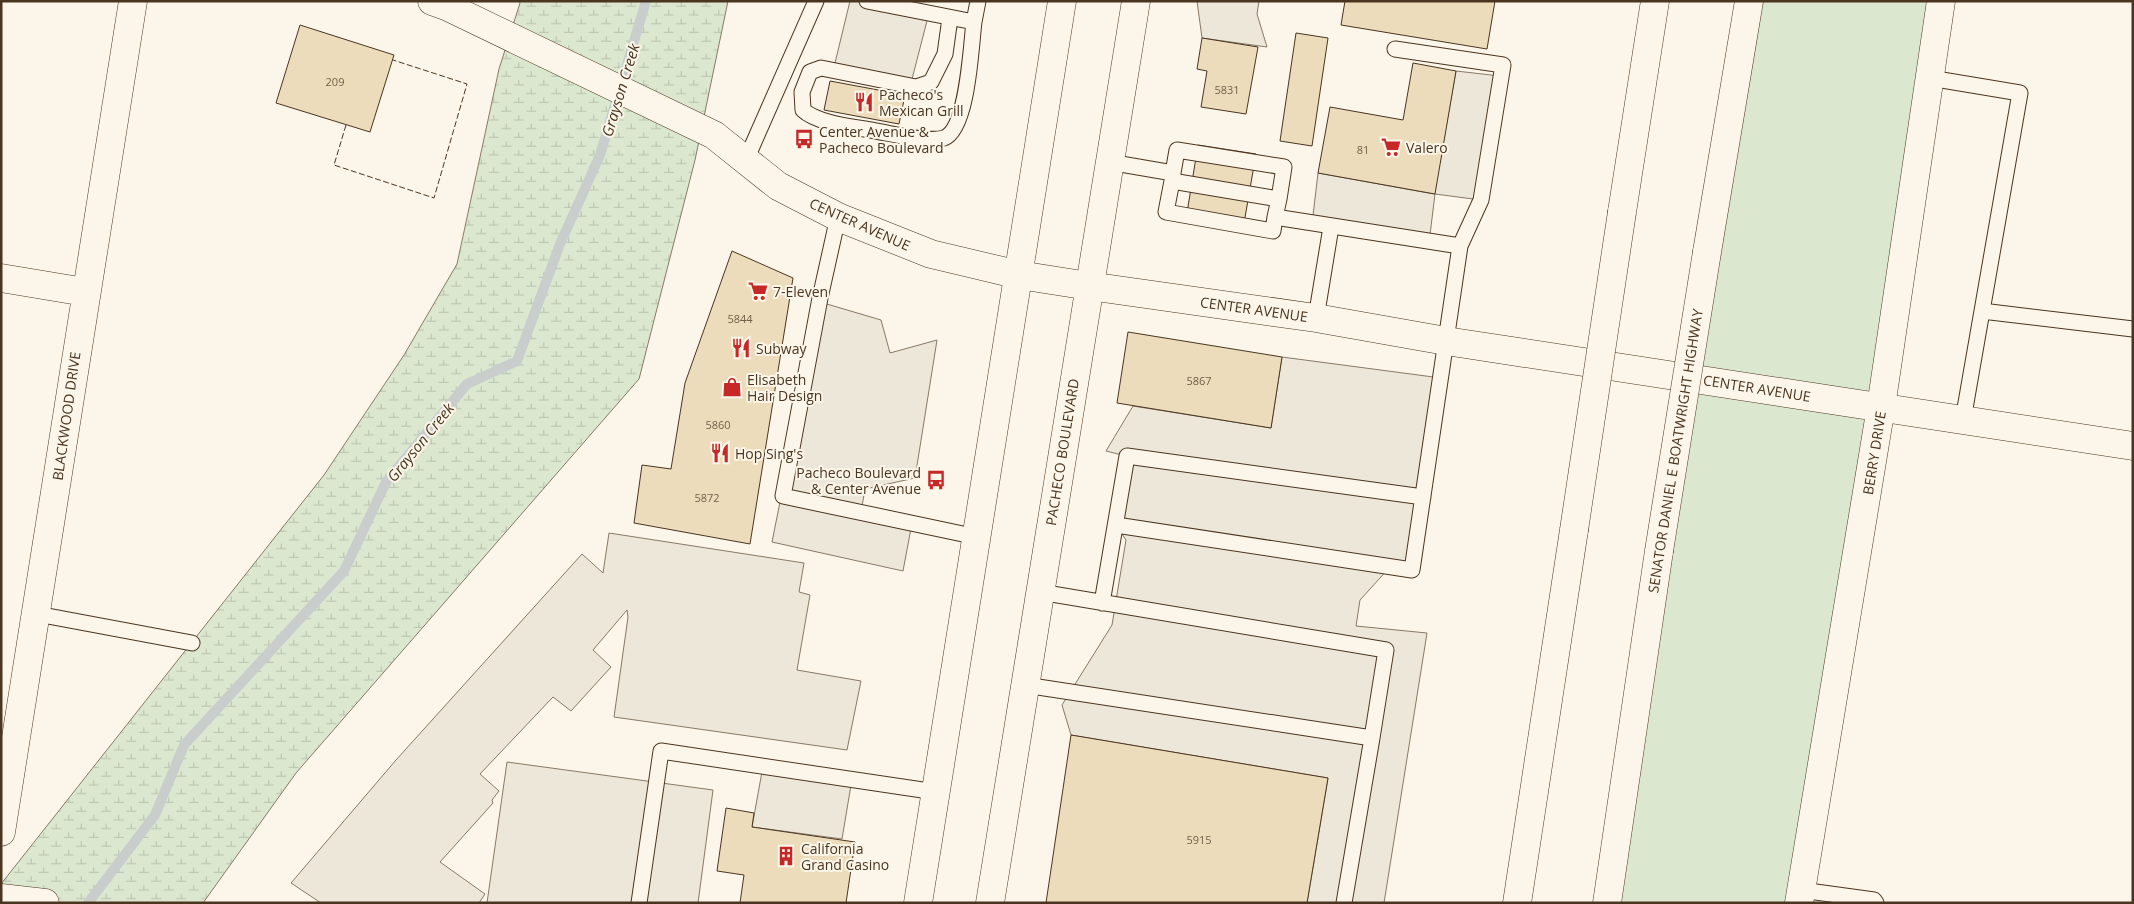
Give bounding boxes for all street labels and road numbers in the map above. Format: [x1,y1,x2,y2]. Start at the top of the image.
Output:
street label: CENTER AVENUE [807,193,913,255]
street label: CENTER AVENUE [1199,292,1309,326]
street label: SENATOR DANIEL E BOATWRIGHT HIGHWAY [1643,307,1707,594]
street label: BLACKWOOD DRIVE [48,350,84,482]
street label: CENTER AVENUE [1702,370,1812,406]
street label: PACHECO BOULEVARD [1041,377,1083,527]
street label: BERRY DRIVE [1858,410,1890,496]

